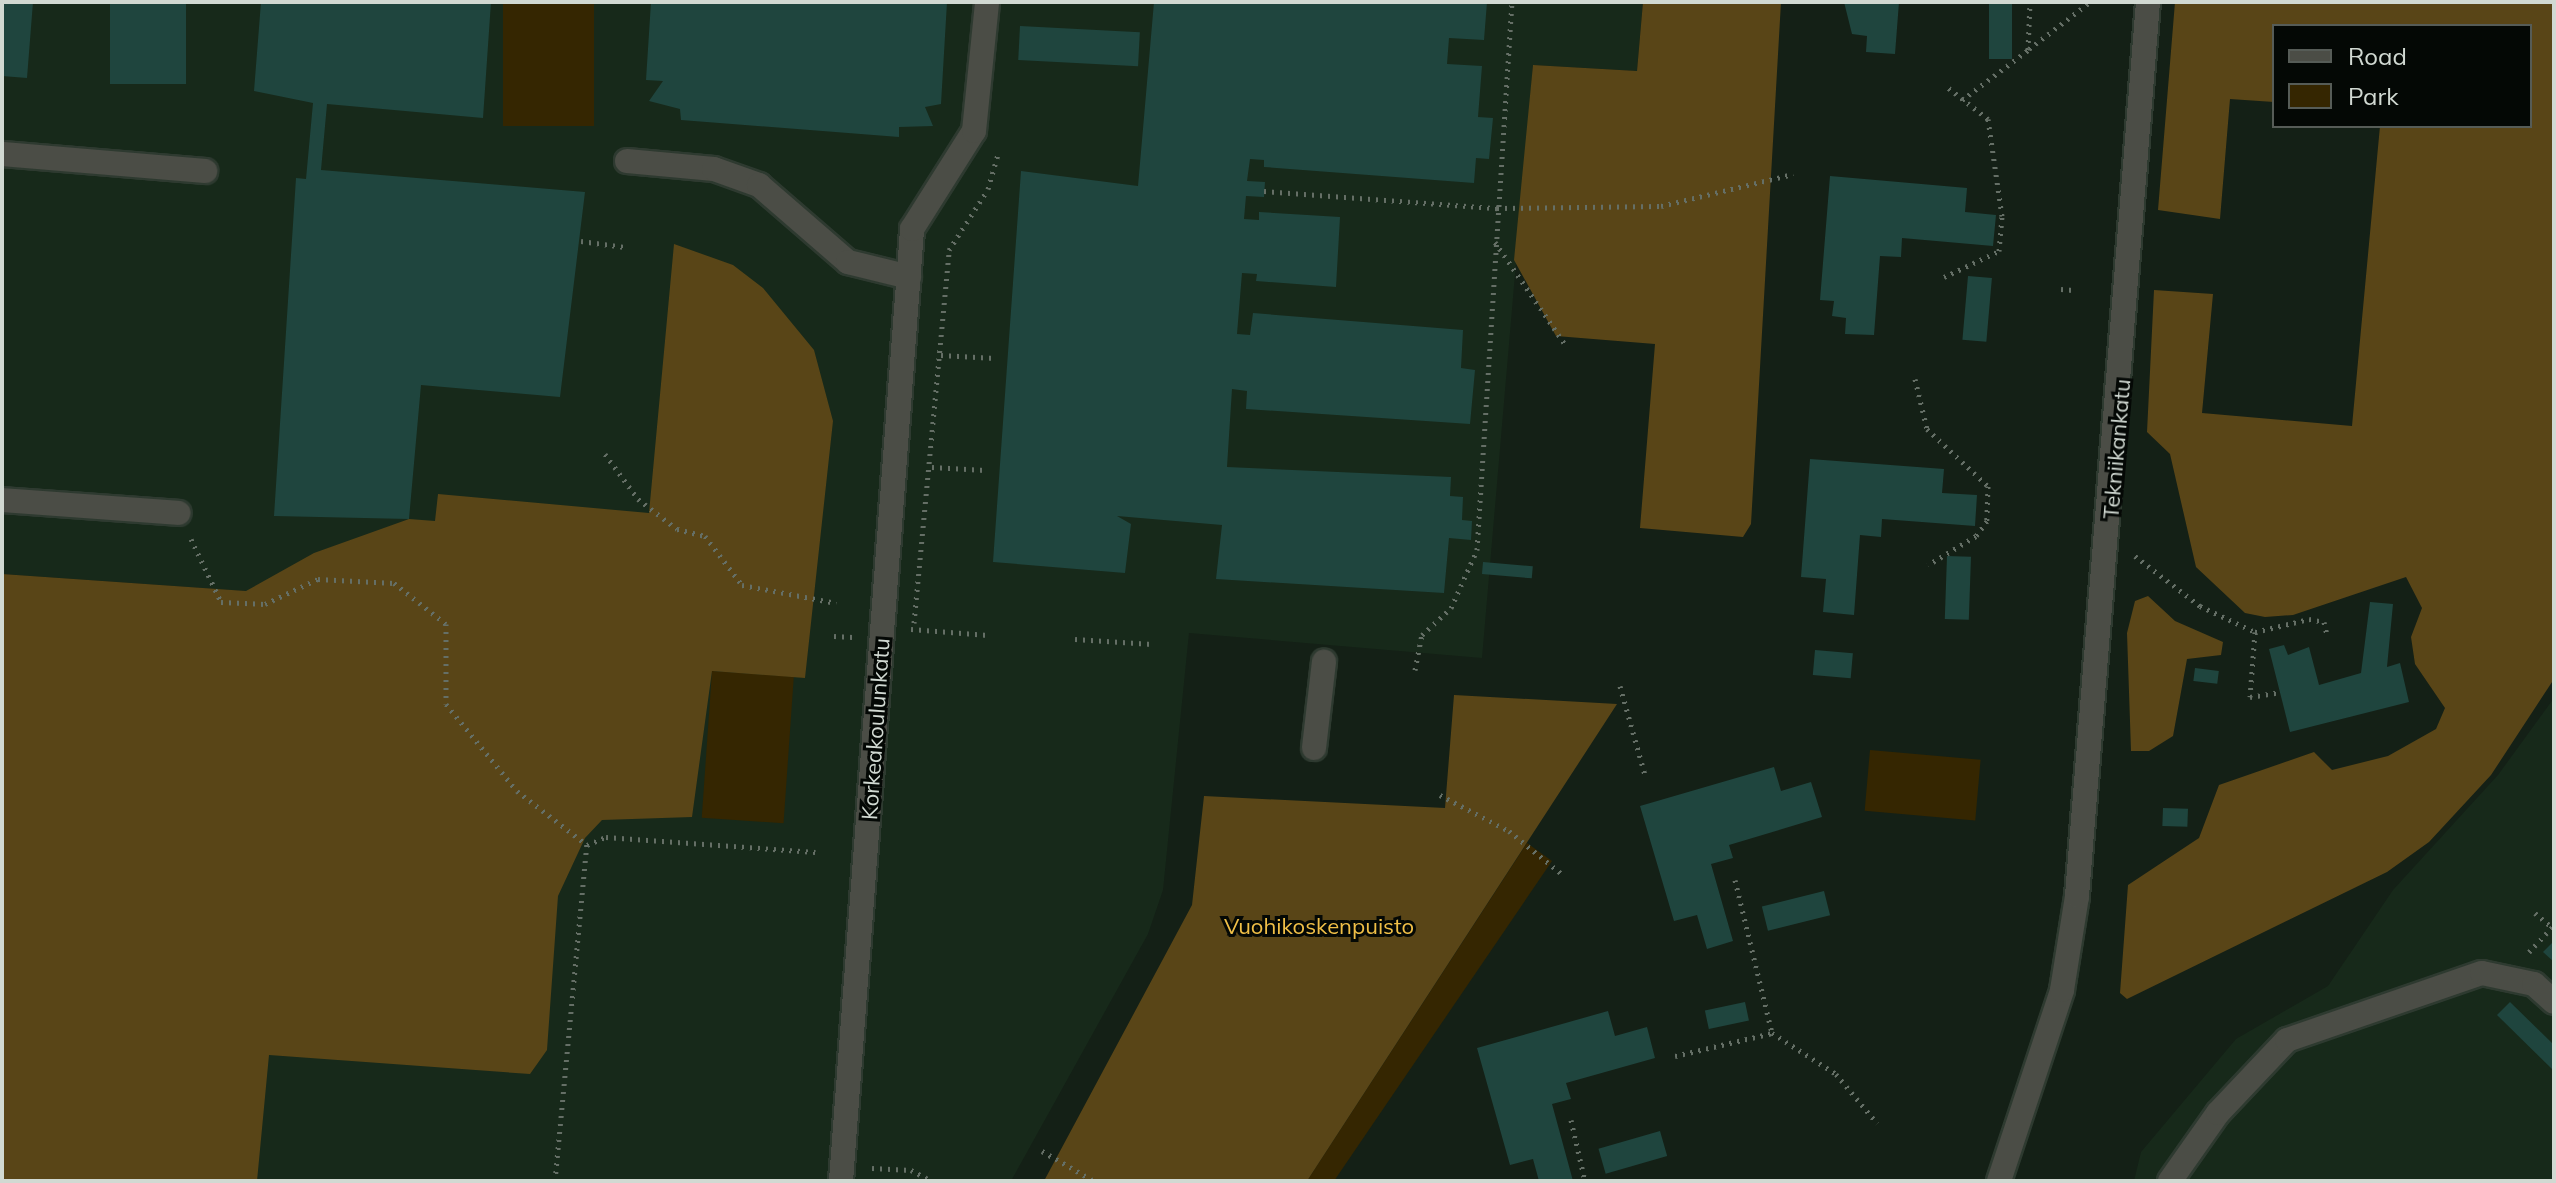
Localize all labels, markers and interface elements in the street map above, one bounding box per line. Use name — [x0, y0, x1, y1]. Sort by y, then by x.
legend — [2272, 24, 2532, 128]
text: Road — [2348, 41, 2407, 71]
text: Park — [2348, 81, 2399, 111]
street label: Tekniikankatu — [2098, 378, 2136, 520]
street label: Korkeakoulunkatu — [856, 637, 896, 821]
park label: Vuohikoskenpuisto — [1224, 914, 1414, 940]

